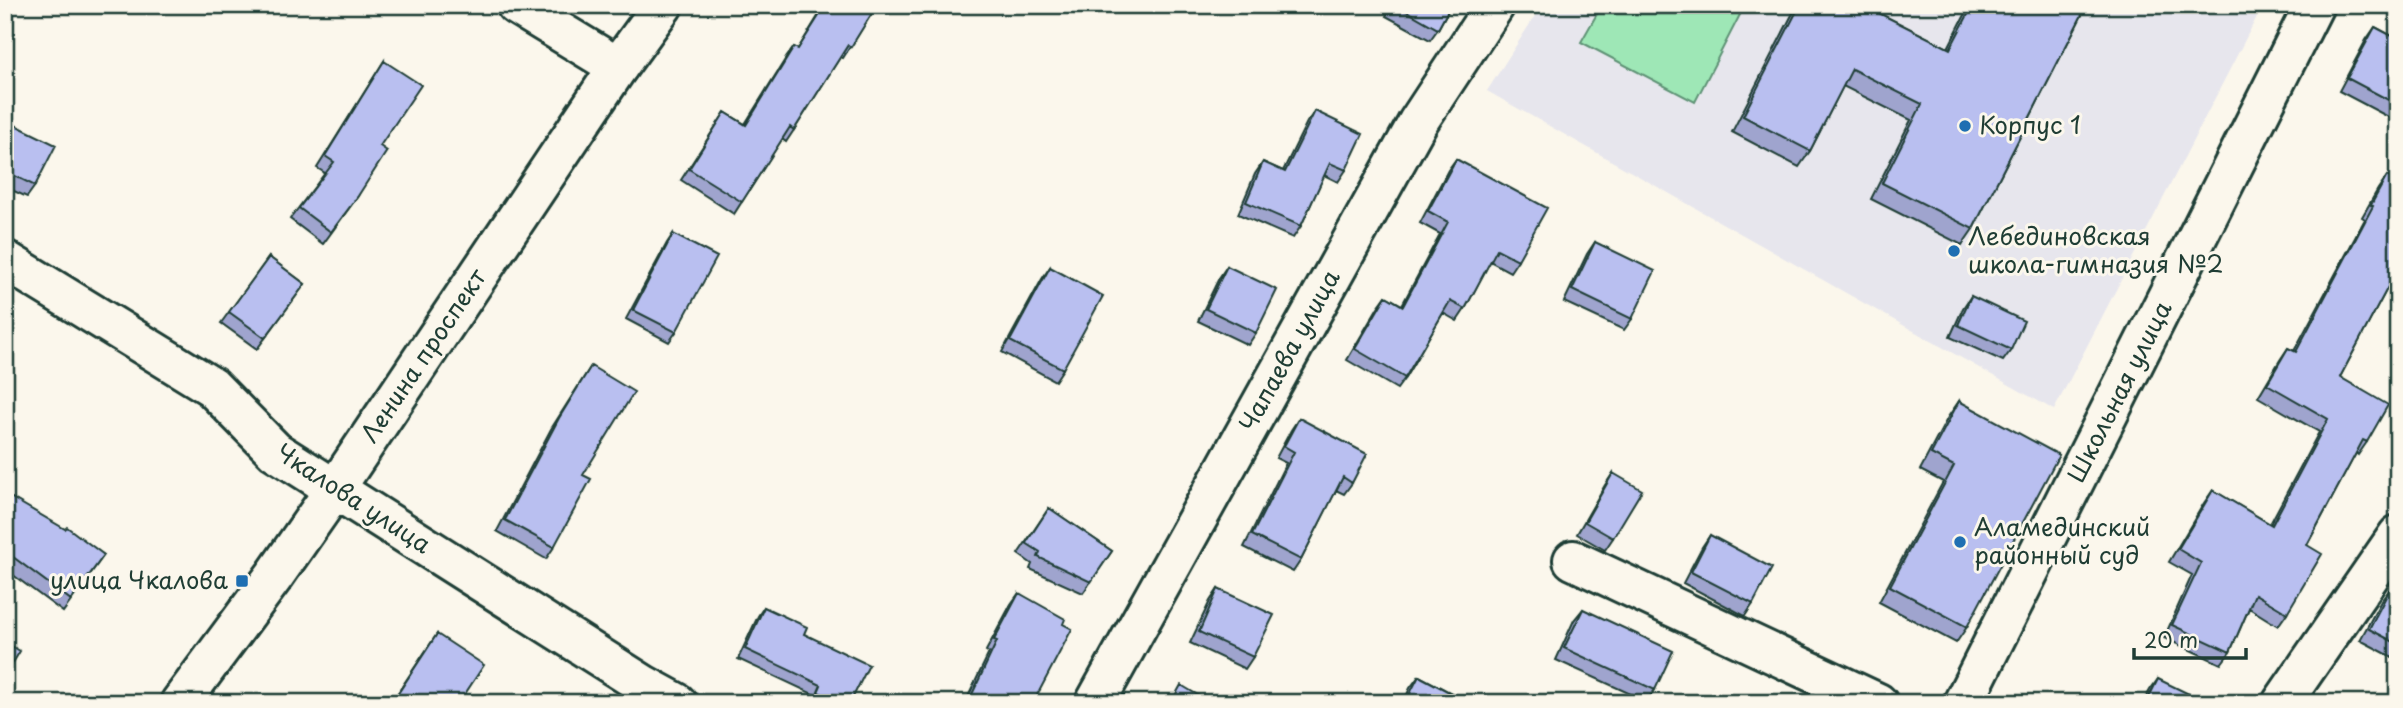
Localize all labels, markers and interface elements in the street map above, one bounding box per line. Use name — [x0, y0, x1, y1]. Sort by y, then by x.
place label: Корпус 1 — [1979, 106, 2081, 142]
marker: Корпус 1 — [1957, 118, 1973, 134]
place label: Лебединовская школа-гимназия №2 — [1968, 217, 2224, 281]
marker: Лебединовская школа-гимназия №2 — [1946, 243, 1962, 259]
street label: Ленина проспект — [351, 260, 494, 449]
street label: Чапаева улица — [1229, 263, 1348, 437]
street label: Школьная улица — [2057, 294, 2179, 488]
street label: Чкалова улица — [269, 434, 439, 561]
place label: Аламединский районный суд — [1974, 508, 2150, 572]
marker: Аламединский районный суд — [1952, 534, 1968, 550]
place label: улица Чкалова — [50, 561, 228, 597]
marker: улица Чкалова — [234, 573, 250, 589]
scale bar — [2134, 617, 2246, 661]
text: 20 m — [2144, 623, 2198, 655]

